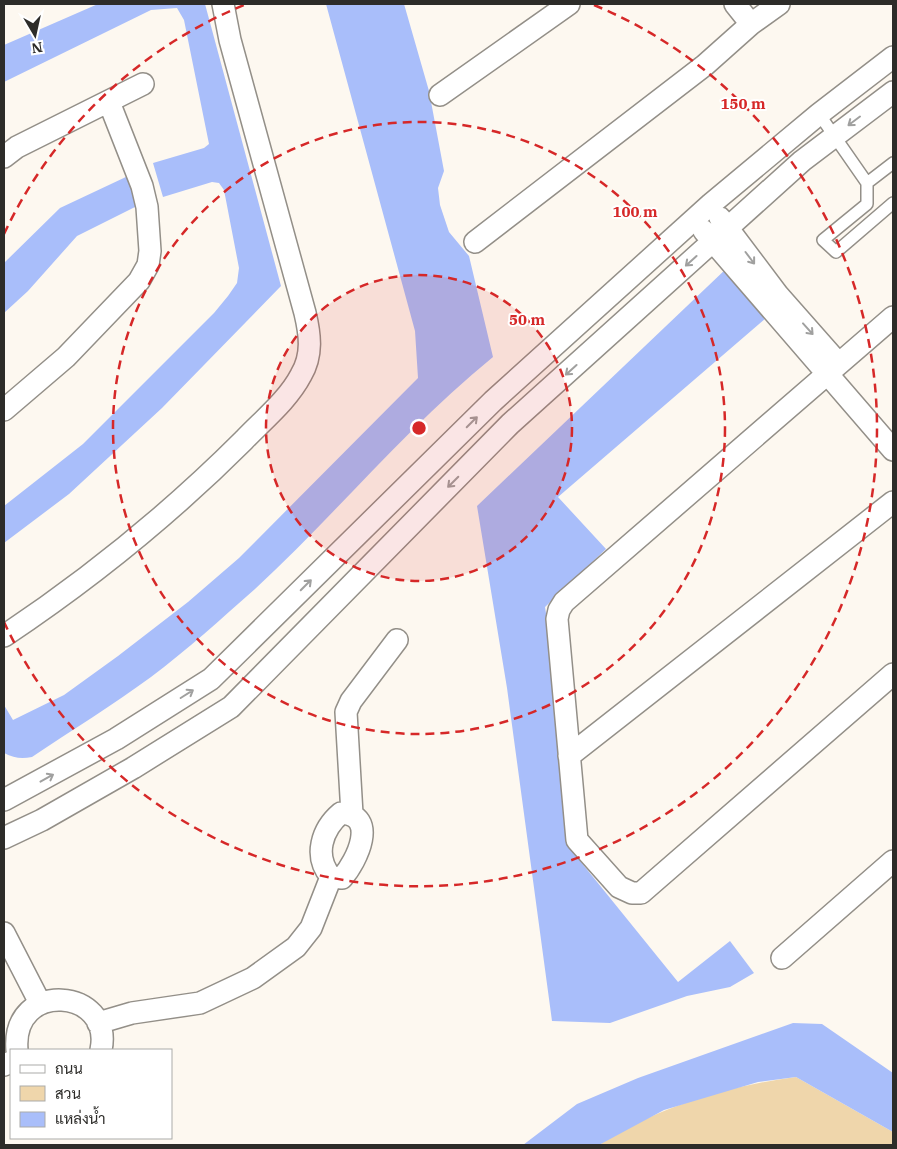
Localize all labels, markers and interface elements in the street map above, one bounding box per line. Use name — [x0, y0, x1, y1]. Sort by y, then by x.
north arrow — [10, 10, 60, 60]
text: N — [30, 38, 44, 58]
text: 150 m — [720, 94, 766, 113]
one-way arrow — [847, 116, 861, 126]
text: 100 m — [612, 202, 658, 221]
one-way arrow — [745, 251, 755, 265]
one-way arrow — [685, 255, 698, 267]
text: 50 m — [509, 310, 545, 329]
one-way arrow — [802, 323, 814, 336]
one-way arrow — [564, 364, 577, 376]
one-way arrow — [466, 416, 478, 428]
centre of rings — [410, 419, 428, 437]
one-way arrow — [447, 476, 459, 488]
one-way arrow — [300, 579, 313, 591]
one-way arrow — [179, 689, 193, 699]
one-way arrow — [39, 772, 54, 782]
legend — [10, 1049, 172, 1139]
text: ถนน — [55, 1059, 83, 1078]
text: สวน — [55, 1084, 81, 1103]
text: แหล่งน้ำ — [55, 1106, 106, 1128]

